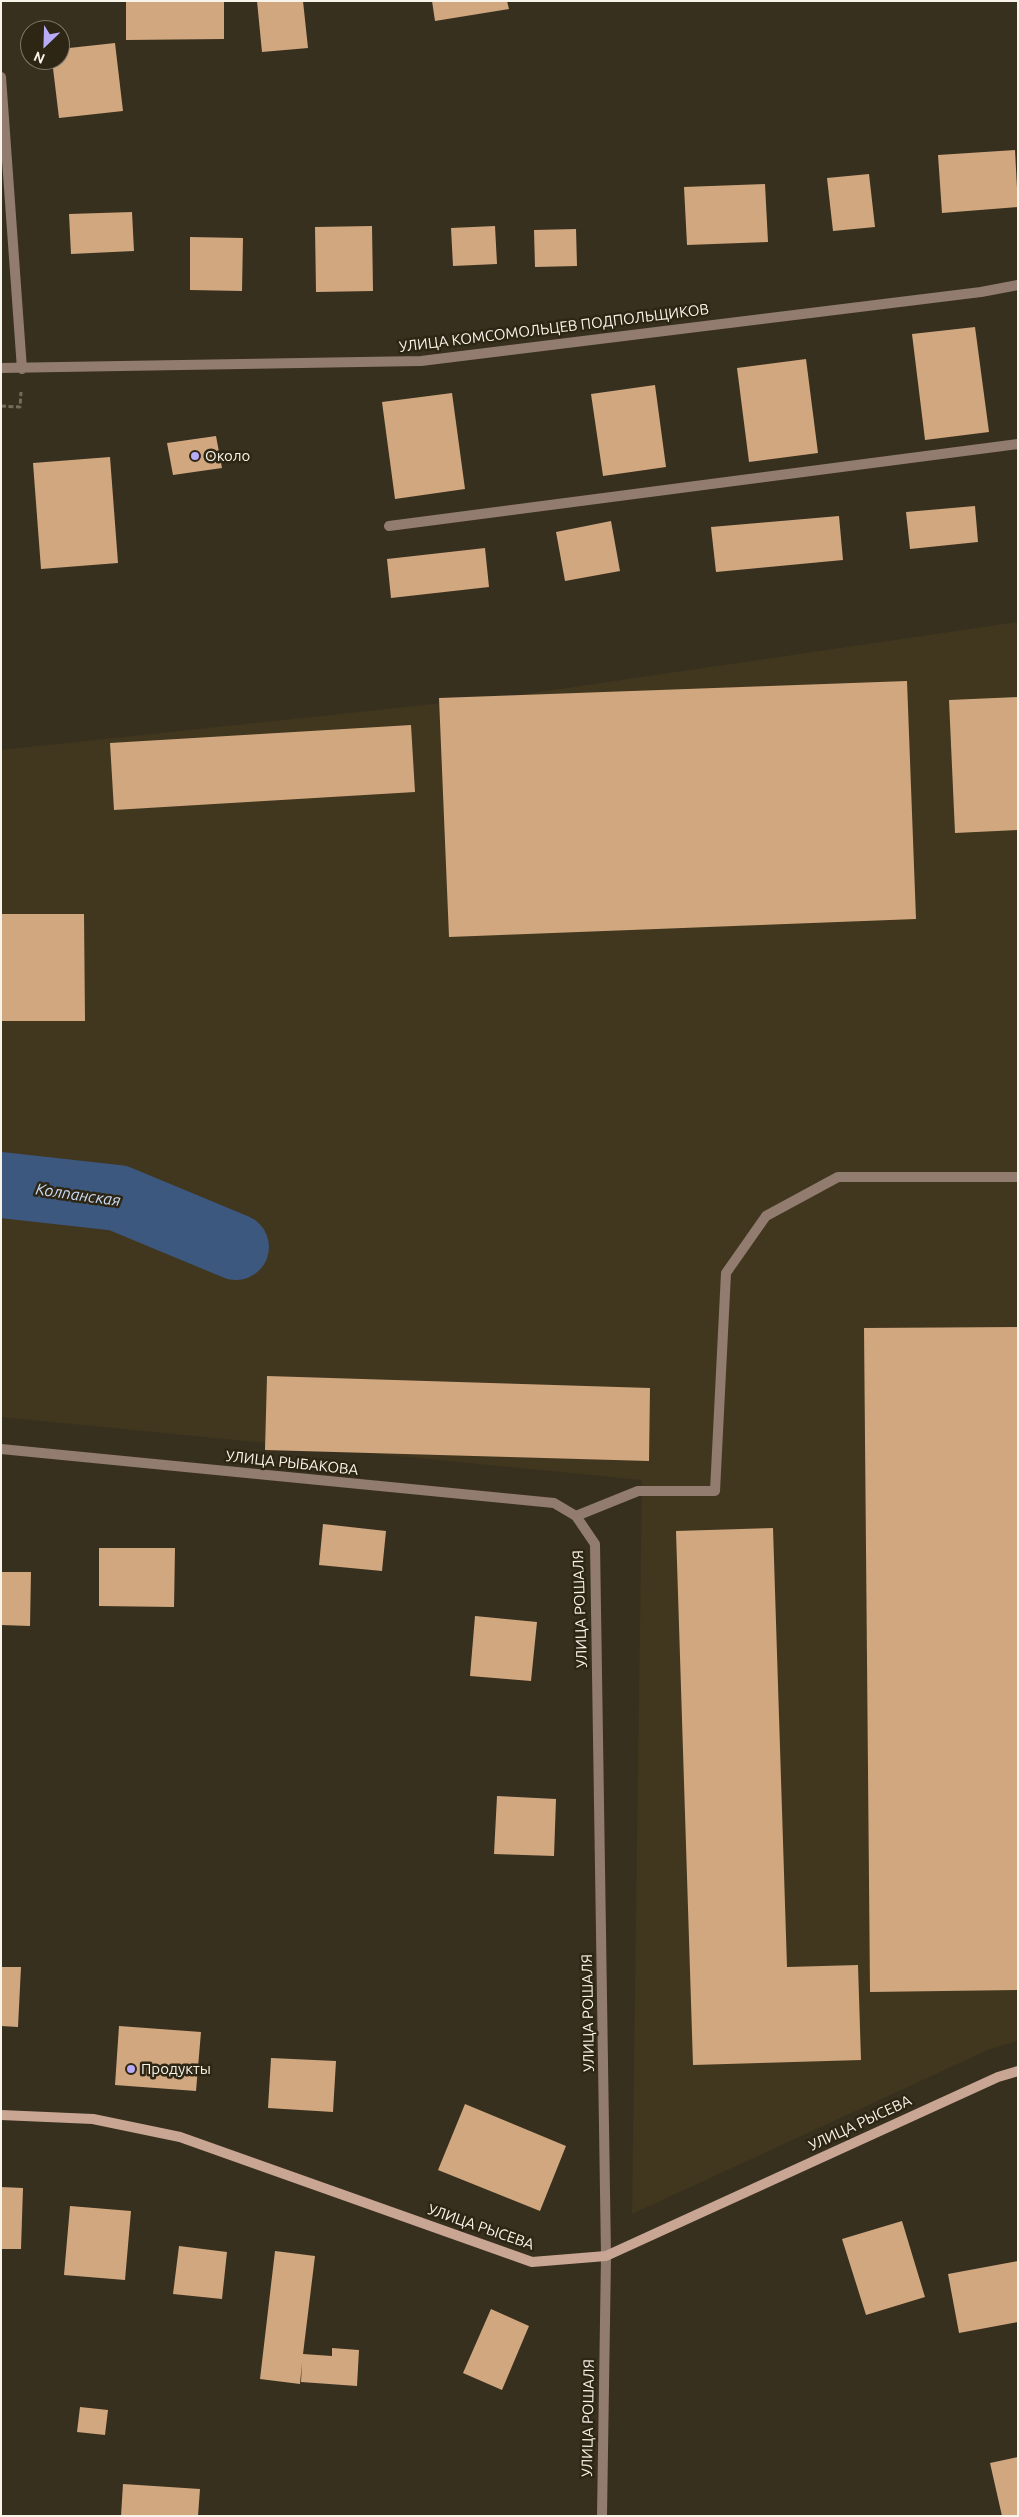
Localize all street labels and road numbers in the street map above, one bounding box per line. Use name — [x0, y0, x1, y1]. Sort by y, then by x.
street label: УЛИЦА КОМСОМОЛЬЦЕВ ПОДПОЛЬЩИКОВ — [398, 300, 710, 356]
street label: УЛИЦА РЫБАКОВА — [225, 1447, 359, 1479]
street label: УЛИЦА РОШАЛЯ — [569, 1550, 591, 1668]
street label: УЛИЦА РОШАЛЯ — [578, 1954, 598, 2072]
street label: УЛИЦА РЫСЕВА — [806, 2091, 914, 2155]
street label: УЛИЦА РЫСЕВА — [425, 2200, 537, 2254]
street label: УЛИЦА РОШАЛЯ — [578, 2359, 598, 2477]

